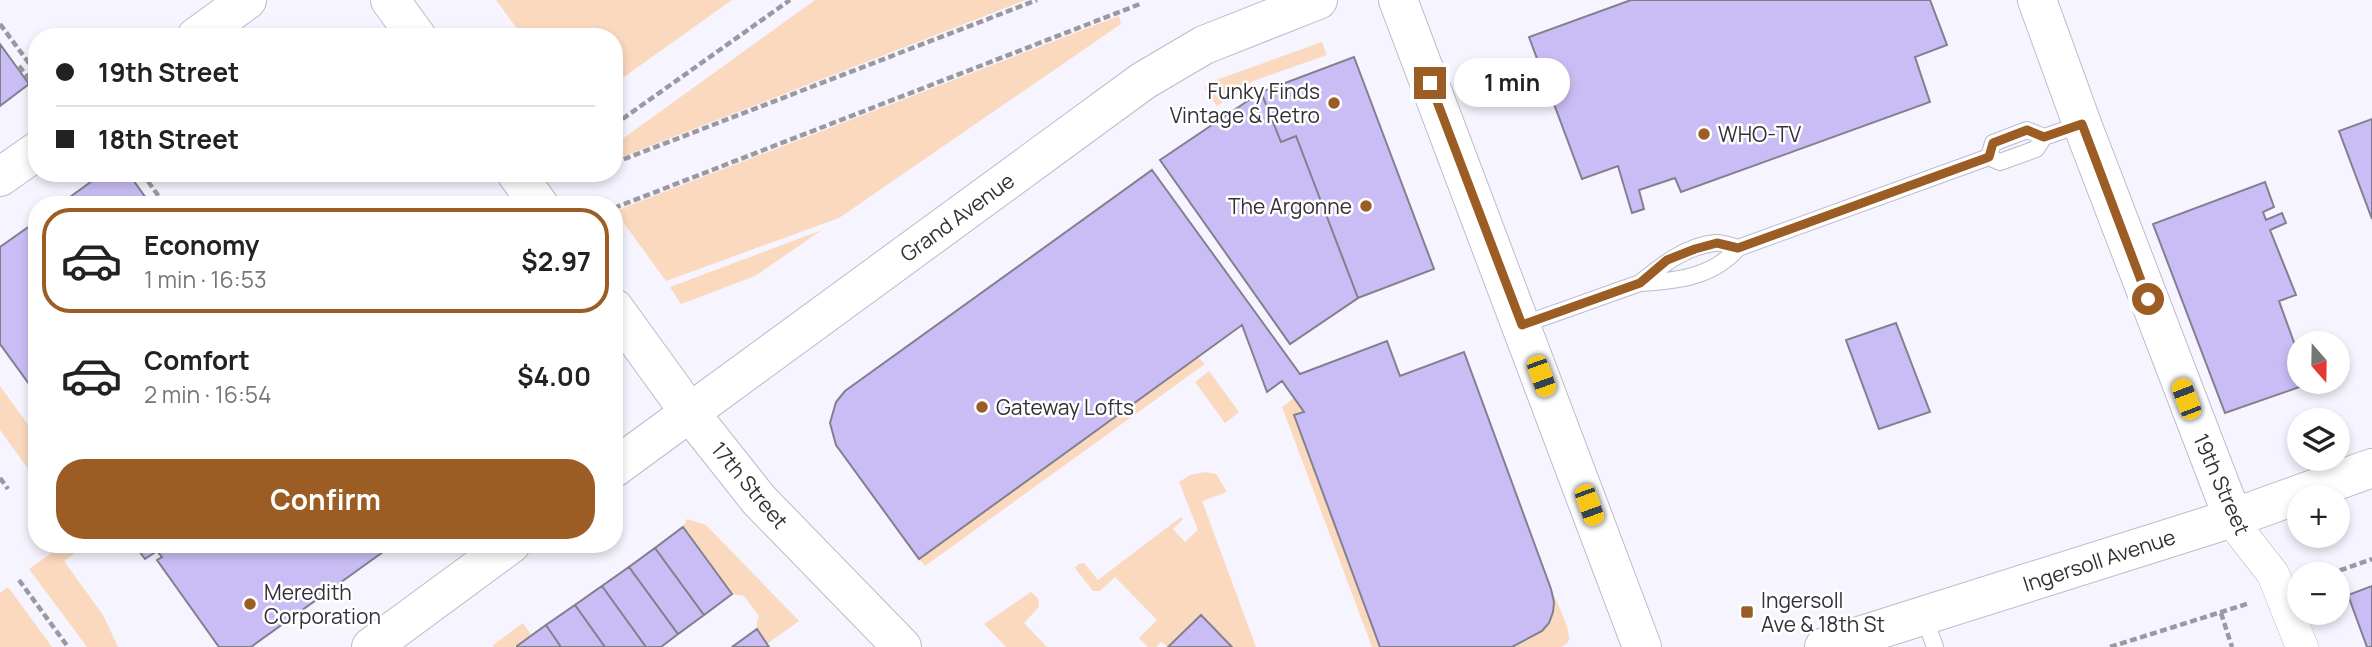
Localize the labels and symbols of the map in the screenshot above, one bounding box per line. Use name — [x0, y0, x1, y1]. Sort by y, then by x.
callout: 1 min — [1454, 58, 1570, 108]
route end — [1414, 67, 1446, 99]
place label: Funky Finds Vintage & Retro — [1170, 77, 1320, 129]
marker: Funky Finds Vintage & Retro — [1326, 95, 1342, 111]
place label: WHO-TV — [1718, 120, 1802, 148]
marker: WHO-TV — [1696, 126, 1712, 142]
street label: Grand Avenue — [894, 166, 1020, 268]
place label: The Argonne — [1228, 192, 1352, 220]
marker: The Argonne — [1358, 198, 1374, 214]
route start — [2132, 283, 2164, 315]
north arrow — [2287, 331, 2350, 394]
car — [1524, 353, 1559, 399]
car — [2169, 376, 2204, 422]
place label: Gateway Lofts — [996, 393, 1134, 421]
marker: Gateway Lofts — [974, 399, 990, 415]
street label: 19th Street — [2187, 429, 2257, 539]
street label: 17th Street — [705, 436, 795, 534]
car — [1572, 482, 1607, 528]
street label: Ingersoll Avenue — [2019, 522, 2179, 598]
place label: Meredith Corporation — [264, 578, 381, 630]
place label: Ingersoll Ave & 18th St — [1761, 586, 1885, 638]
marker: Meredith Corporation — [242, 596, 258, 612]
marker: Ingersoll Ave & 18th St — [1739, 604, 1755, 620]

